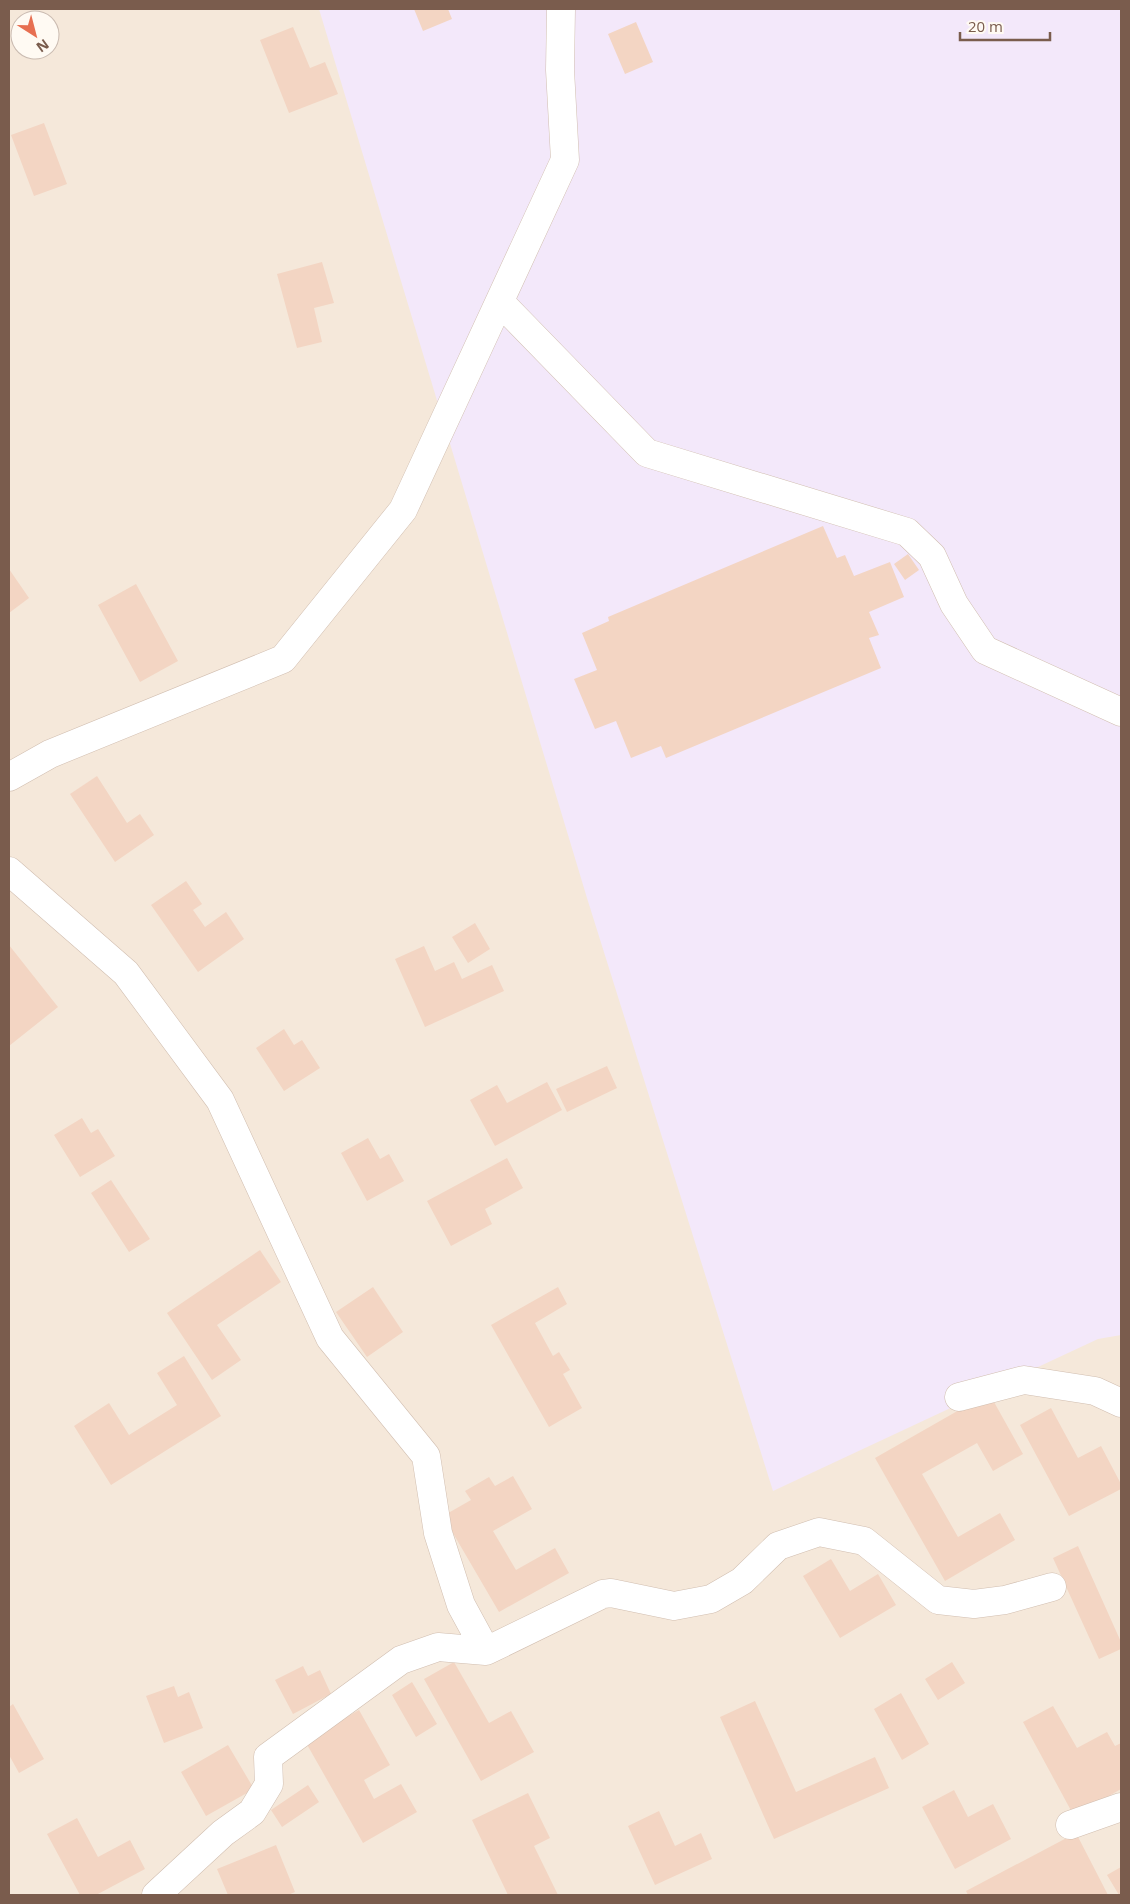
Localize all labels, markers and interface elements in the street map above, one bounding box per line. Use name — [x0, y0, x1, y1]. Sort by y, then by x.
north arrow — [10, 10, 60, 60]
scale bar — [960, 10, 1050, 42]
text: 20 m — [968, 16, 1003, 36]
text: N — [33, 35, 53, 57]

